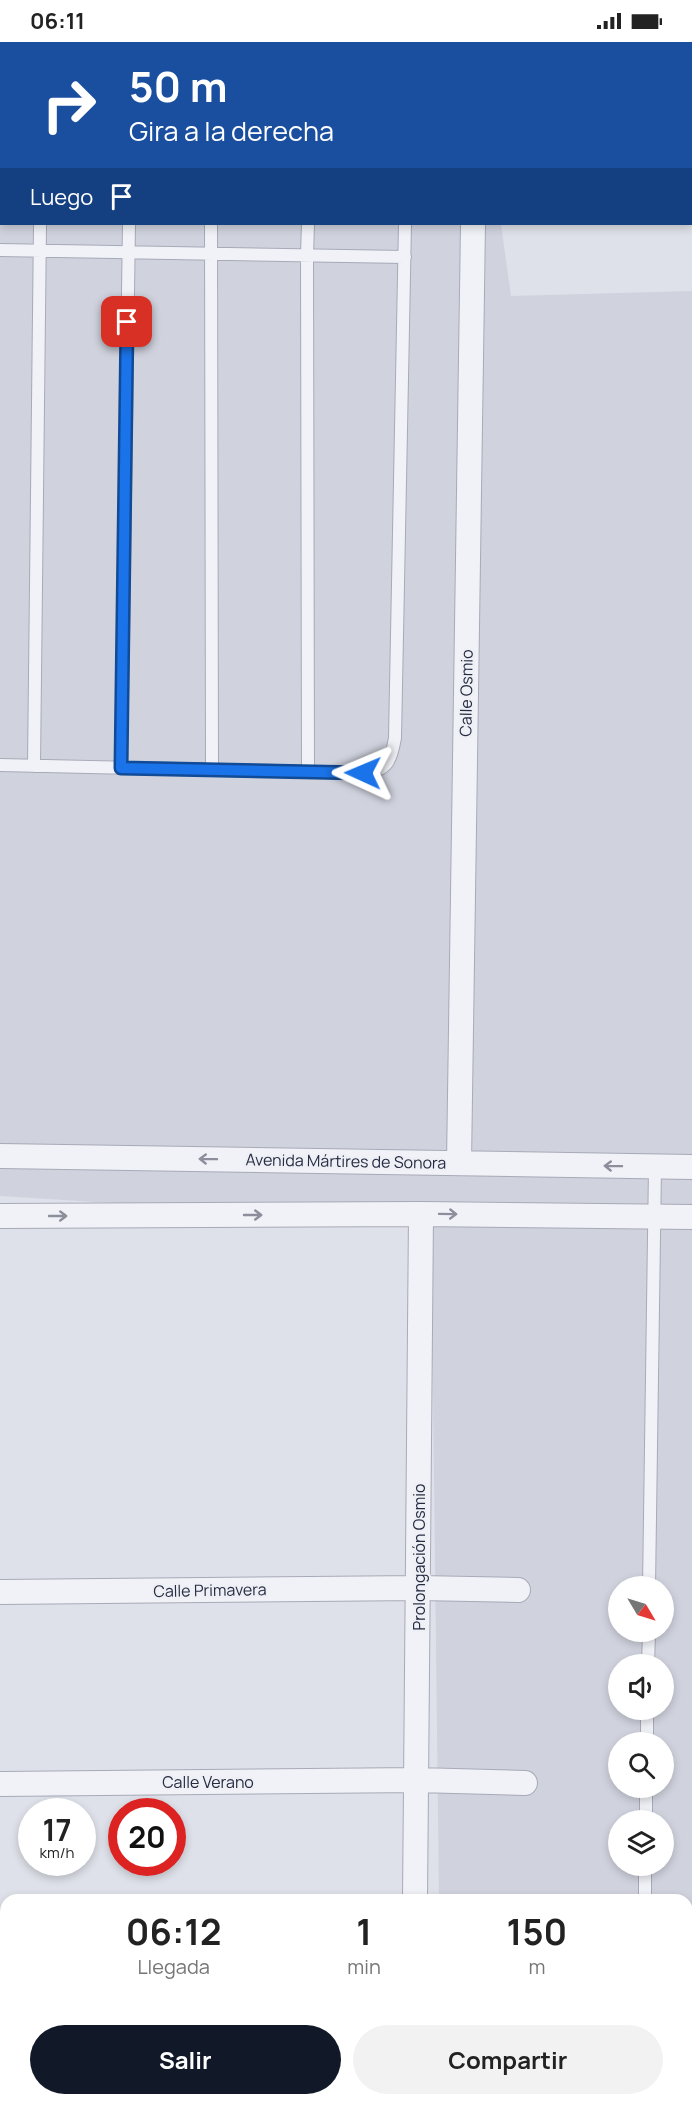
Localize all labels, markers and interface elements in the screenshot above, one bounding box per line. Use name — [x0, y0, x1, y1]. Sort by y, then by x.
text: 06:11 — [30, 6, 85, 36]
text: 50 m — [129, 57, 227, 115]
icon: right — [30, 66, 108, 144]
text: Gira a la derecha — [129, 112, 334, 149]
icon: arrive — [105, 180, 138, 213]
text: Luego — [30, 182, 93, 212]
pin — [101, 296, 152, 347]
icon: arrive — [110, 305, 143, 338]
street label: Calle Osmio — [454, 649, 478, 737]
position arrow — [331, 741, 395, 805]
street label: Avenida Mártires de Sonora — [246, 1148, 446, 1174]
one-way arrow — [198, 1154, 218, 1165]
one-way arrow — [603, 1161, 623, 1172]
one-way arrow — [438, 1208, 458, 1220]
one-way arrow — [243, 1209, 263, 1221]
one-way arrow — [48, 1210, 68, 1222]
street label: Prolongación Osmio — [408, 1483, 430, 1631]
north arrow — [608, 1576, 674, 1642]
map controls — [608, 1576, 674, 1876]
street label: Calle Primavera — [153, 1578, 267, 1602]
button: sound — [608, 1654, 674, 1720]
button: search — [608, 1732, 674, 1798]
street label: Calle Verano — [162, 1771, 254, 1793]
speed limit sign: 20 — [108, 1798, 186, 1876]
text: 17 — [42, 1809, 72, 1850]
button: layers — [608, 1810, 674, 1876]
text: km/h — [40, 1842, 74, 1863]
text: 06:12 — [126, 1907, 221, 1956]
text: 1 — [356, 1907, 372, 1956]
text: 150 — [507, 1907, 567, 1956]
text: Llegada — [137, 1953, 210, 1980]
text: min — [347, 1953, 381, 1980]
text: m — [528, 1953, 545, 1980]
button: Salir — [30, 2025, 341, 2094]
button: Compartir — [353, 2025, 663, 2094]

